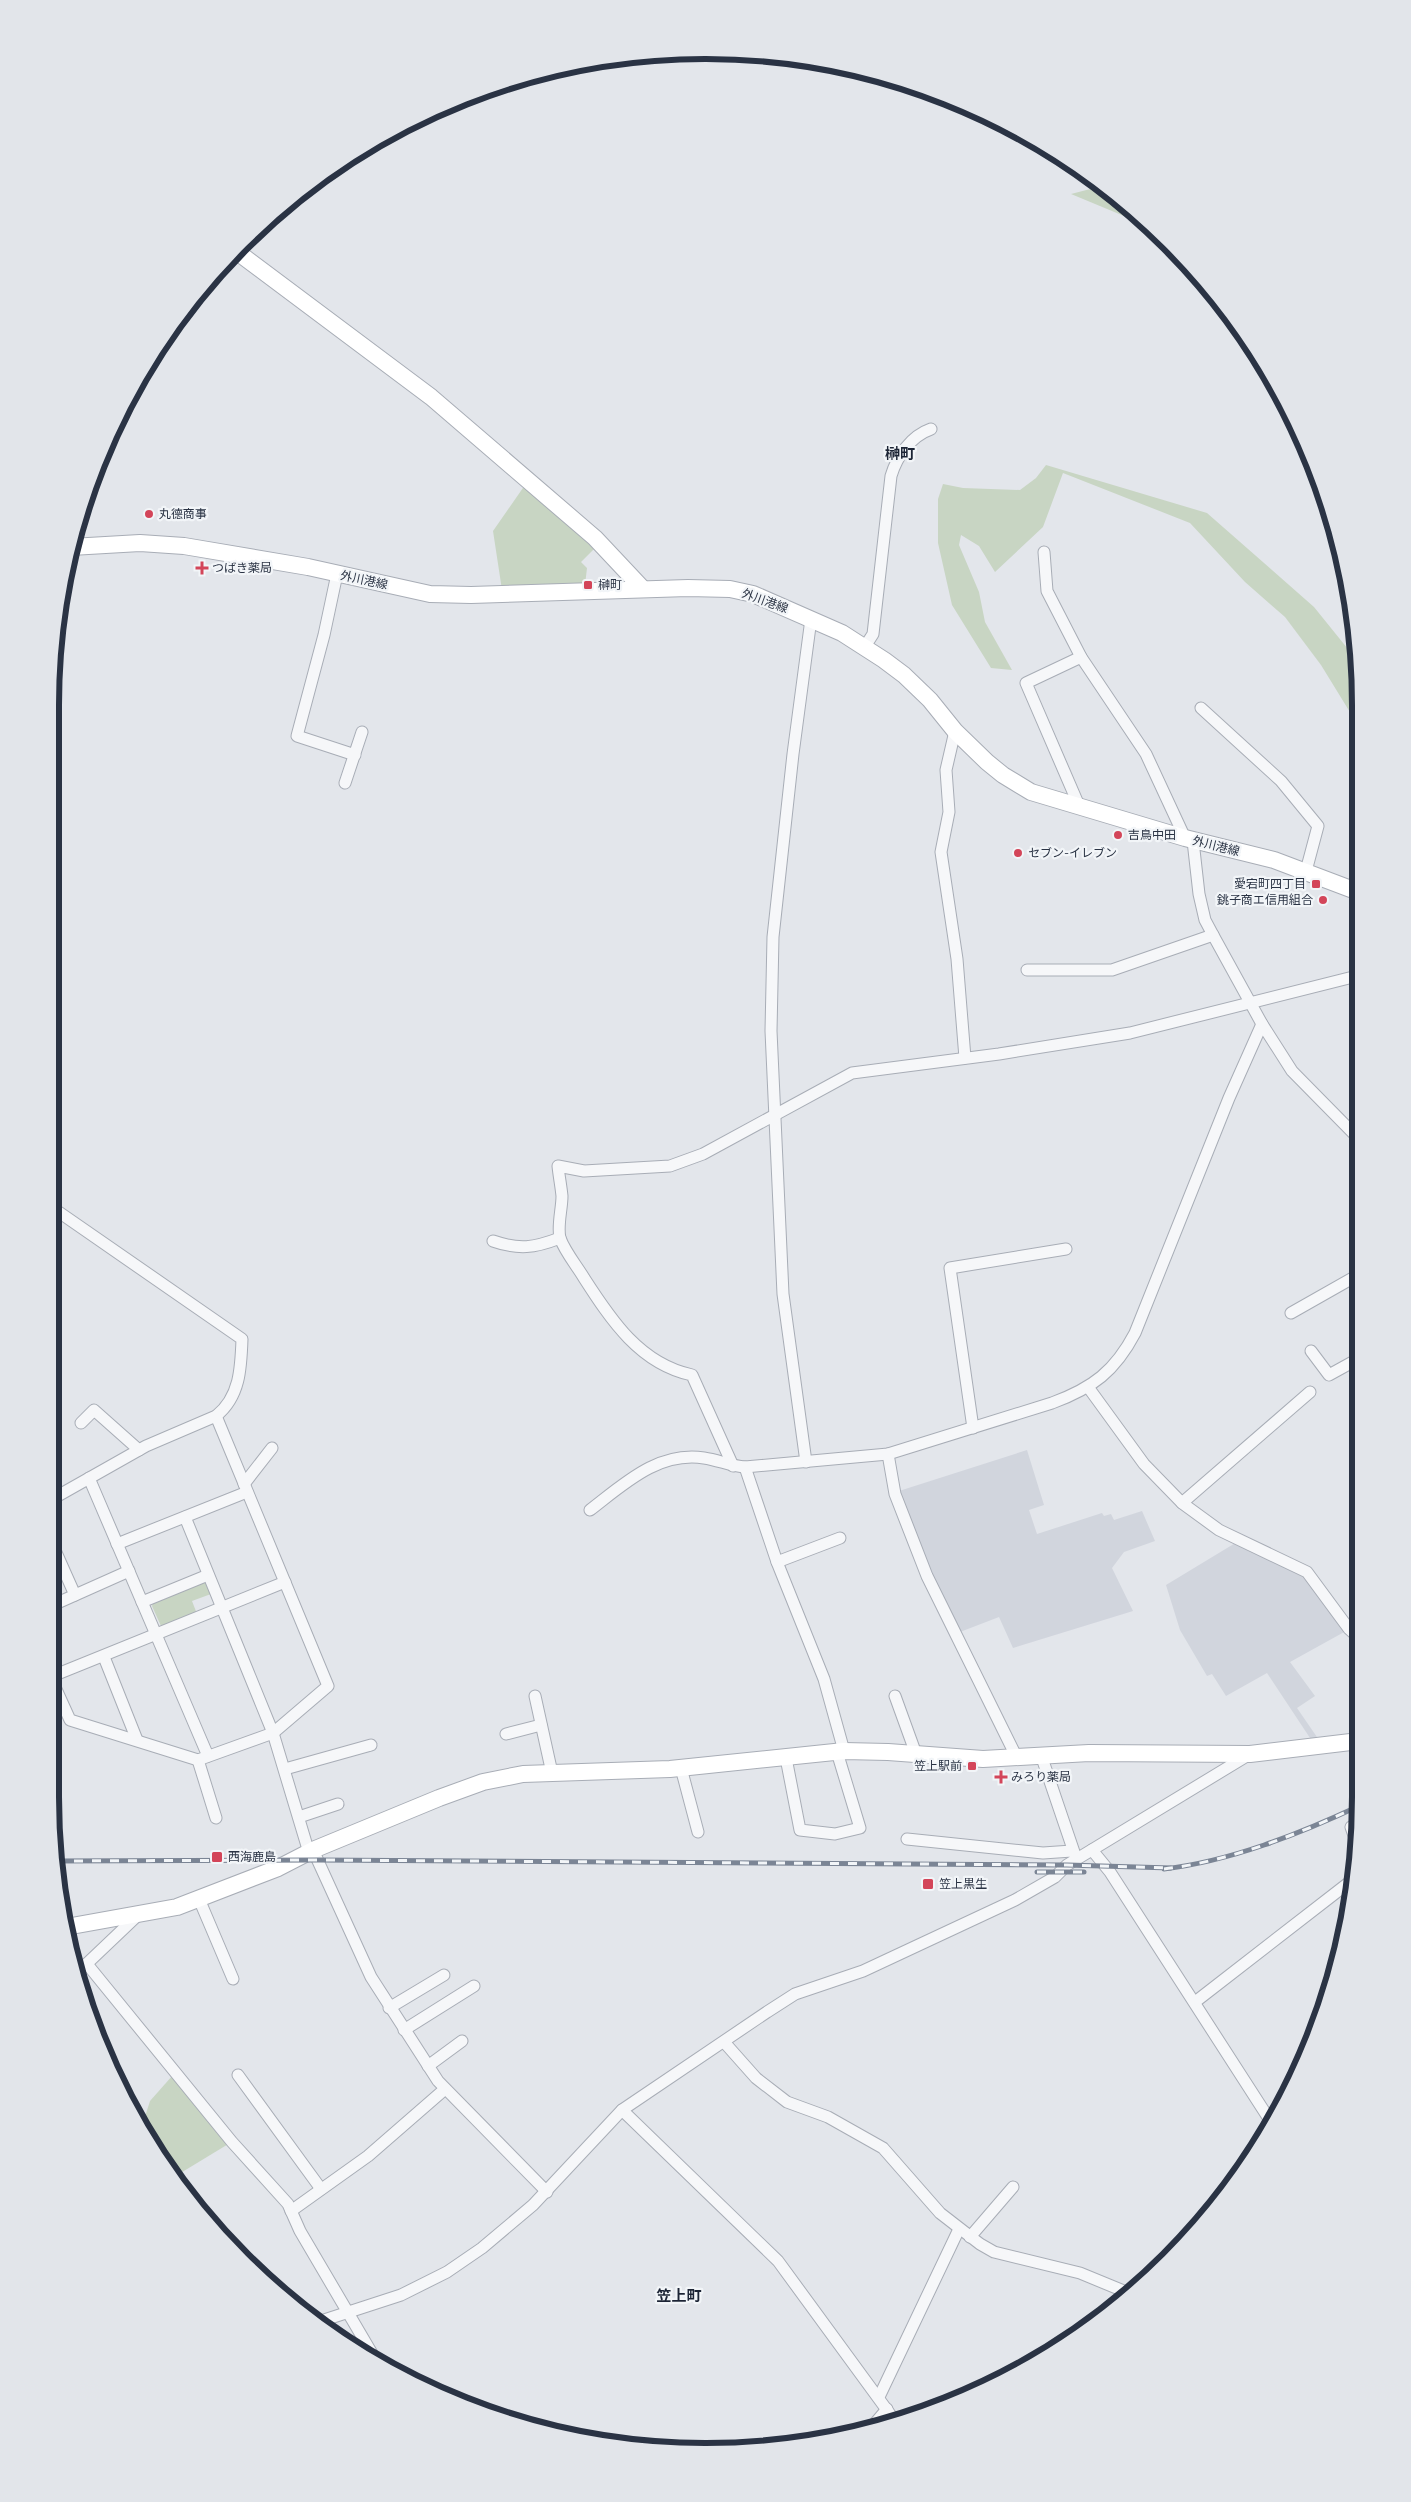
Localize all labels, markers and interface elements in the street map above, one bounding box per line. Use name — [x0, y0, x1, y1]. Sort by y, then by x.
district label: 榊町 — [885, 444, 915, 464]
place label: 丸德商事 — [159, 506, 207, 522]
marker: 丸德商事 — [143, 508, 155, 520]
place label: つばき薬局 — [212, 560, 272, 576]
marker: つばき薬局 — [196, 562, 208, 574]
street label: 外川港線 — [339, 567, 389, 593]
place label: 榊町 — [598, 577, 622, 593]
marker: 榊町 — [582, 579, 594, 591]
street label: 外川港線 — [740, 585, 790, 617]
place label: 吉鳥中田 — [1128, 827, 1176, 843]
marker: 吉鳥中田 — [1112, 829, 1124, 841]
street label: 外川港線 — [1191, 832, 1241, 860]
place label: セブン-イレブン — [1028, 845, 1117, 861]
marker: セブン-イレブン — [1012, 847, 1024, 859]
place label: 愛宕町四丁目 — [1234, 876, 1306, 892]
marker: 愛宕町四丁目 — [1310, 878, 1322, 890]
place label: 銚子商エ信用組合 — [1217, 892, 1313, 908]
marker: 銚子商エ信用組合 — [1317, 894, 1329, 906]
place label: 笠上駅前 — [914, 1758, 962, 1774]
marker: 笠上駅前 — [966, 1760, 978, 1772]
place label: みろり薬局 — [1011, 1769, 1071, 1785]
marker: みろり薬局 — [995, 1771, 1007, 1783]
place label: 西海鹿島 — [228, 1849, 276, 1865]
marker: 西海鹿島 — [210, 1850, 224, 1864]
place label: 笠上黒生 — [939, 1876, 987, 1892]
marker: 笠上黒生 — [921, 1877, 935, 1891]
district label: 笠上町 — [656, 2286, 702, 2306]

